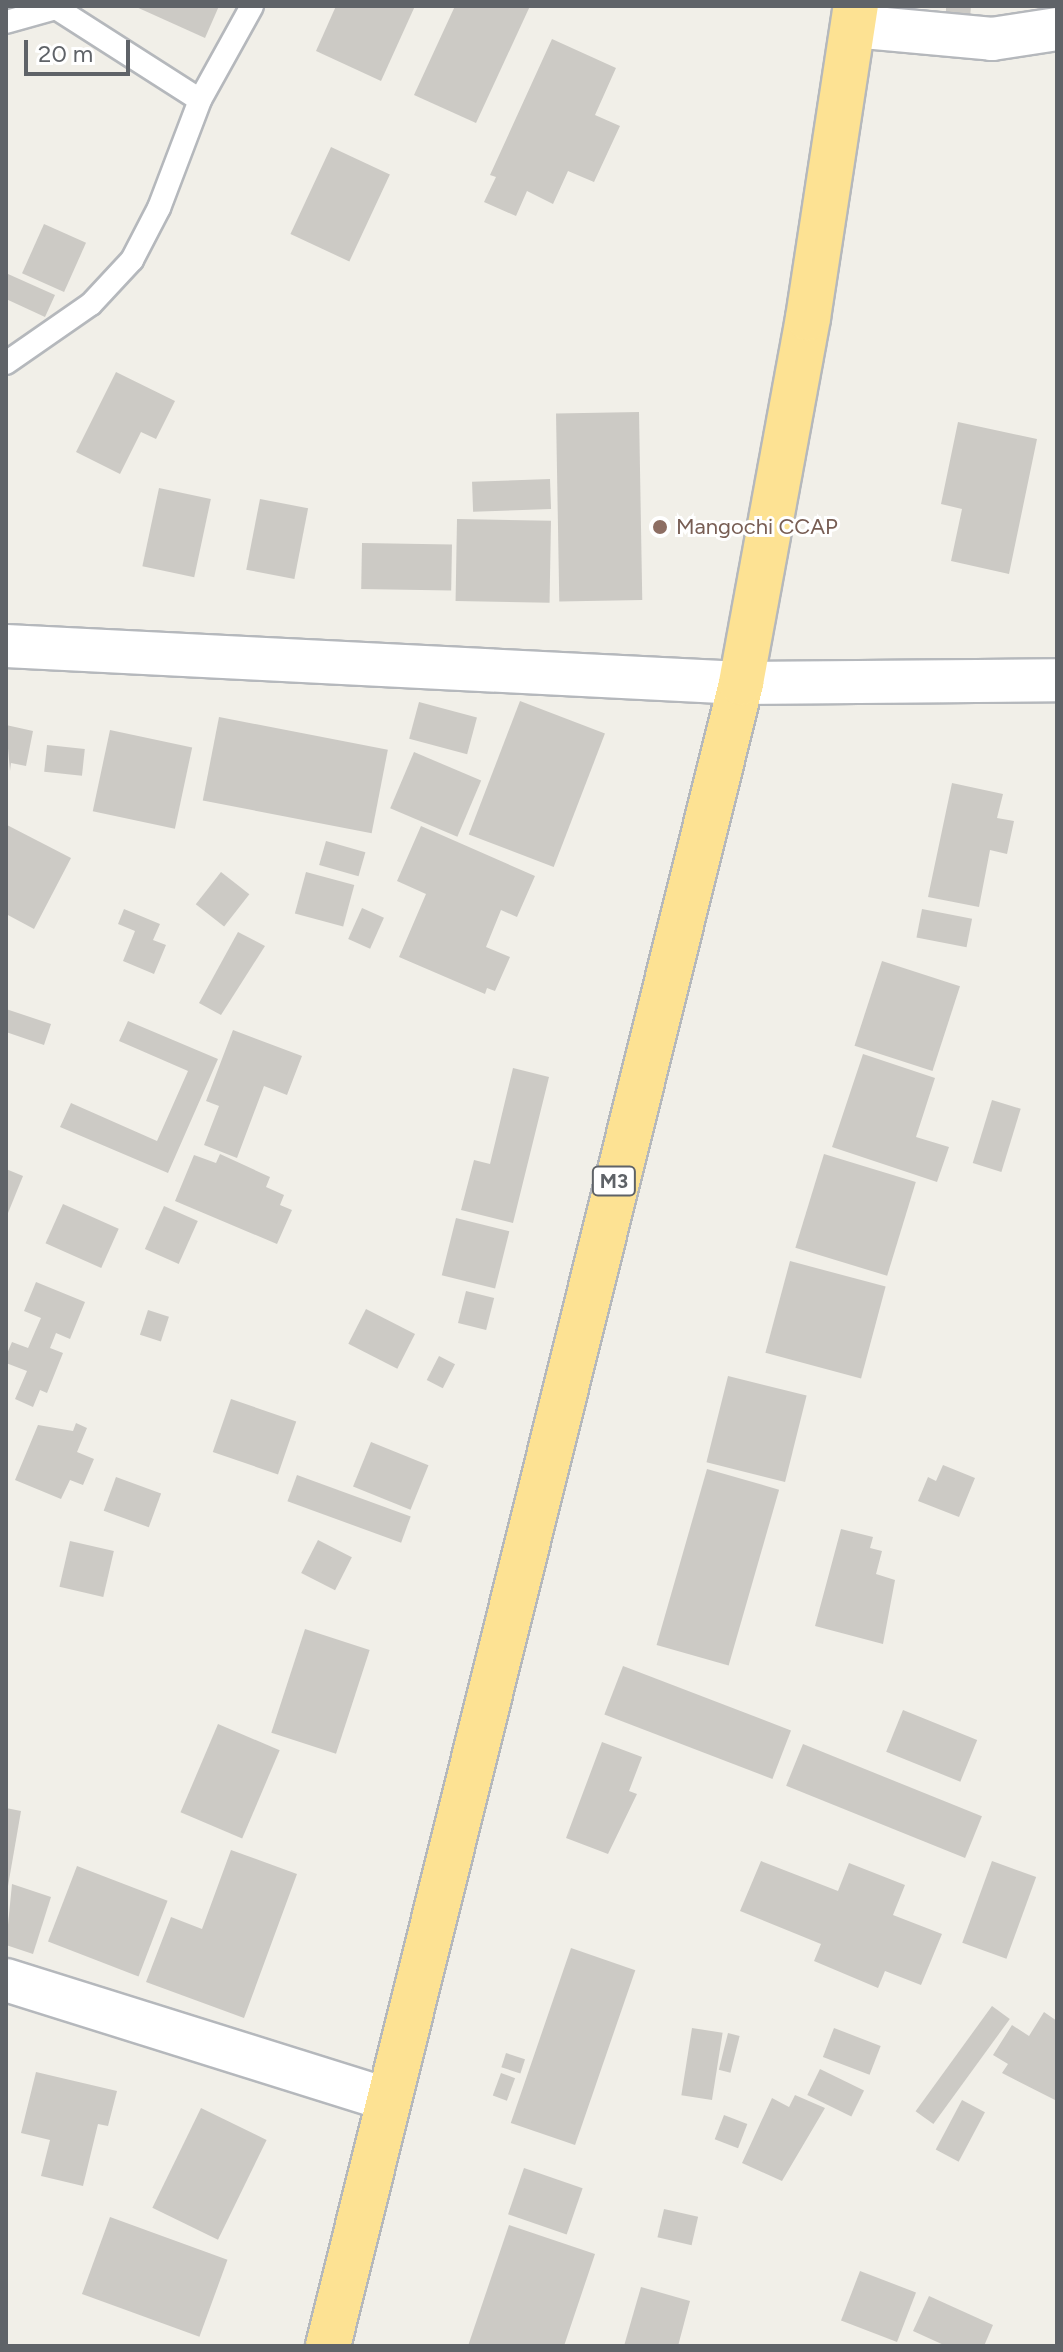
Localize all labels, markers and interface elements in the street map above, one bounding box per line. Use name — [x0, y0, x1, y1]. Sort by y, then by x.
scale bar — [28, 24, 134, 74]
text: 20 m — [38, 39, 93, 68]
place label: Mangochi CCAP — [676, 514, 838, 540]
marker: Mangochi CCAP — [651, 518, 669, 536]
road number: M3 — [590, 1165, 638, 1197]

